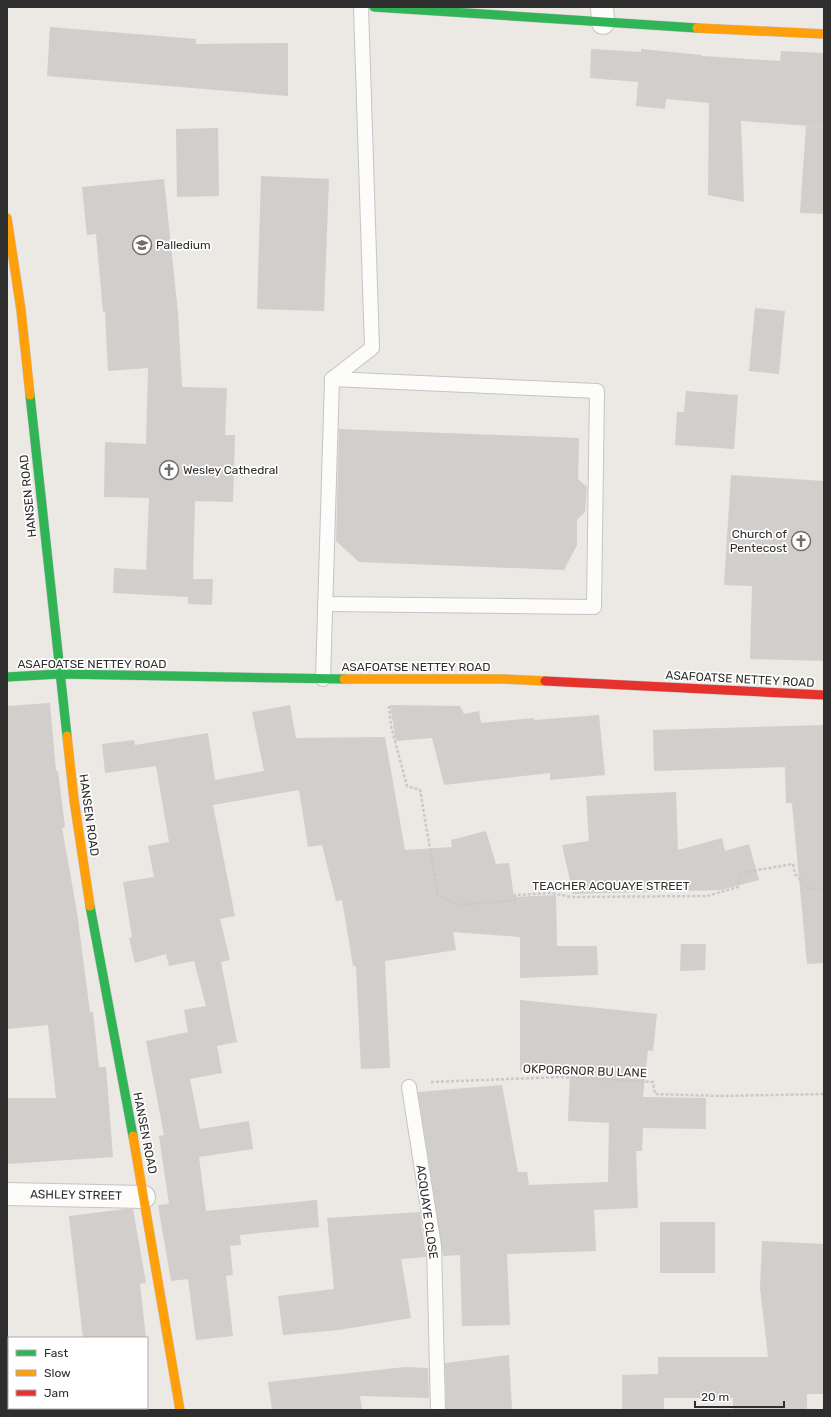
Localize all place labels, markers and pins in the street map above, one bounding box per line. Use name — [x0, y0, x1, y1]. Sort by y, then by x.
school or university icon: Palledium — [131, 234, 153, 256]
place label: Palledium — [156, 238, 211, 252]
church icon: Wesley Cathedral — [158, 459, 180, 481]
place label: Wesley Cathedral — [183, 463, 278, 477]
place label: Church of Pentecost — [730, 527, 787, 555]
church icon: Church of Pentecost — [790, 530, 812, 552]

